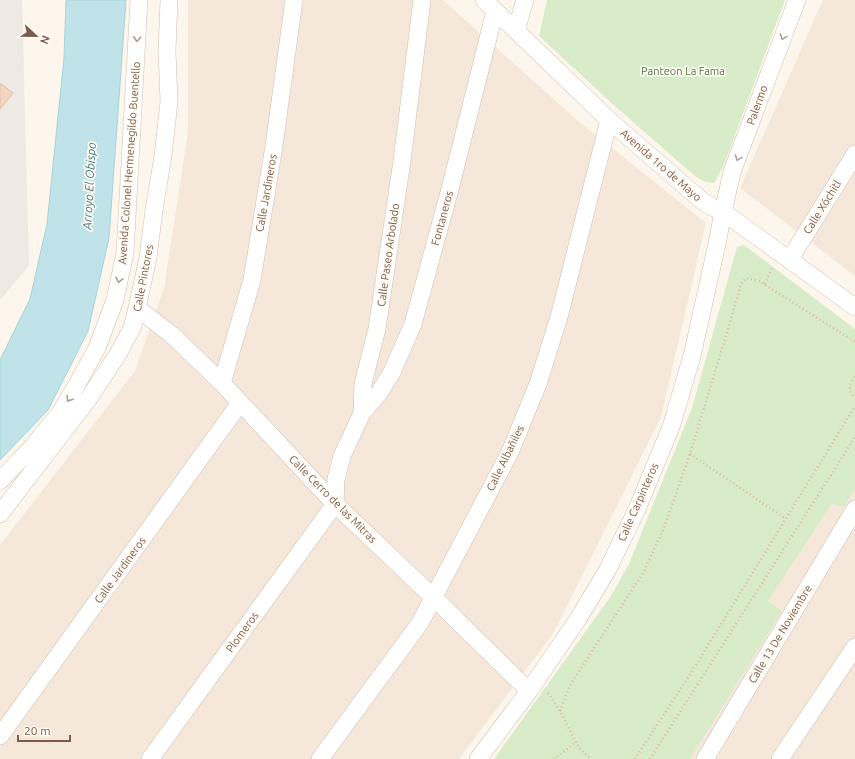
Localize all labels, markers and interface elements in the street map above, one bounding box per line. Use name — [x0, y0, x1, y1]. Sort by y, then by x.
north arrow — [16, 16, 56, 56]
one-way arrow — [780, 33, 788, 40]
text: N — [38, 34, 52, 46]
one-way arrow — [133, 36, 141, 42]
street label: Avenida Colonel Hermenegildo Buentello — [116, 61, 142, 265]
park label: Panteon La Fama — [641, 65, 725, 77]
street label: Palermo — [744, 84, 770, 126]
street label: Avenida 1ro de Mayo — [618, 127, 704, 203]
water label: Arroyo El Obispo — [80, 141, 98, 231]
street label: Calle Jardineros — [253, 153, 279, 233]
one-way arrow — [734, 155, 742, 162]
street label: Calle Xóchitl — [801, 178, 843, 236]
street label: Fontaneros — [429, 189, 455, 247]
street label: Calle Paseo Arbolado — [375, 203, 401, 307]
street label: Calle Pintores — [131, 243, 155, 313]
one-way arrow — [115, 277, 124, 283]
one-way arrow — [66, 395, 73, 402]
street label: Calle Albañiles — [484, 423, 526, 493]
street label: Calle Cerro de las Mitras — [287, 453, 379, 545]
street label: Calle Carpinteros — [615, 461, 661, 543]
street label: Calle Jardineros — [92, 534, 148, 605]
street label: Calle 13 De Noviembre — [746, 583, 814, 685]
street label: Plomeros — [223, 609, 261, 654]
scale bar — [18, 717, 70, 743]
text: 20 m — [24, 724, 51, 737]

